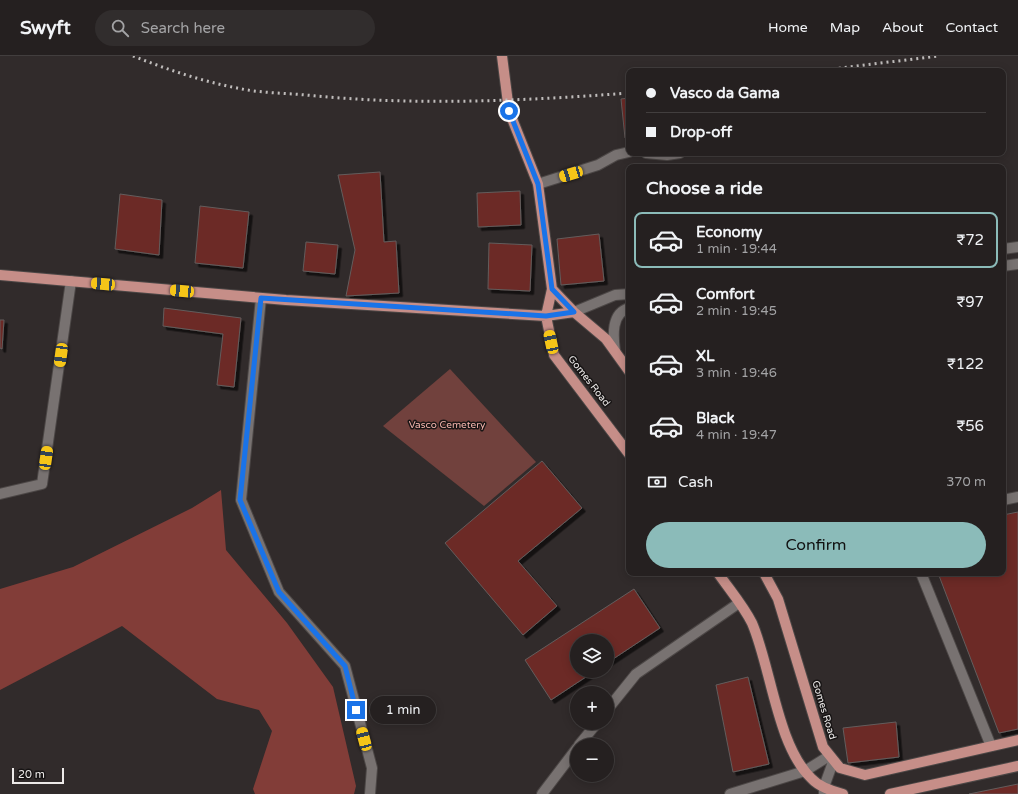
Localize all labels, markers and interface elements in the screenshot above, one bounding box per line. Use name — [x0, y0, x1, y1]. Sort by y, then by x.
search box — [95, 10, 375, 46]
text: Swyft — [20, 17, 71, 39]
icon: search — [109, 17, 131, 39]
text: Search here — [141, 19, 225, 37]
text: Home — [768, 19, 808, 36]
text: Map — [830, 19, 860, 36]
text: About — [882, 19, 924, 36]
text: Contact — [946, 19, 998, 36]
text: Vasco da Gama — [670, 84, 780, 102]
route start — [500, 102, 518, 120]
text: Drop-off — [670, 123, 732, 141]
car — [558, 165, 584, 183]
text: Choose a ride — [646, 177, 763, 199]
icon: car — [648, 222, 684, 258]
text: Economy — [696, 223, 762, 241]
text: ₹72 — [956, 231, 984, 249]
text: 1 min · 19:44 — [696, 241, 777, 257]
car — [91, 277, 115, 291]
car — [170, 284, 194, 298]
icon: car — [648, 284, 684, 320]
text: Comfort — [696, 285, 755, 303]
text: ₹97 — [956, 293, 984, 311]
text: 2 min · 19:45 — [696, 303, 777, 319]
car — [543, 329, 559, 355]
car — [53, 342, 69, 368]
icon: car — [648, 346, 684, 382]
text: XL — [696, 347, 715, 365]
street label: Gomes Road — [565, 353, 613, 409]
text: ₹122 — [947, 355, 984, 373]
text: 3 min · 19:46 — [696, 365, 777, 381]
icon: car — [648, 408, 684, 444]
text: Black — [696, 409, 735, 427]
text: ₹56 — [956, 417, 984, 435]
park label: Vasco Cemetery — [409, 419, 486, 431]
text: 4 min · 19:47 — [696, 427, 777, 443]
car — [38, 445, 54, 471]
icon: cash — [646, 471, 668, 493]
text: Cash — [678, 473, 713, 491]
text: 370 m — [946, 474, 986, 490]
button: Confirm — [646, 522, 986, 568]
map controls — [570, 634, 614, 782]
button: layers — [570, 634, 614, 678]
street label: Gomes Road — [809, 679, 839, 741]
button: + — [570, 686, 614, 730]
callout: 1 min — [370, 696, 436, 724]
route end — [347, 701, 365, 719]
text: 1 min — [386, 702, 420, 718]
car — [355, 726, 373, 752]
button: − — [570, 738, 614, 782]
scale bar — [12, 766, 64, 785]
text: 20 m — [18, 768, 45, 781]

